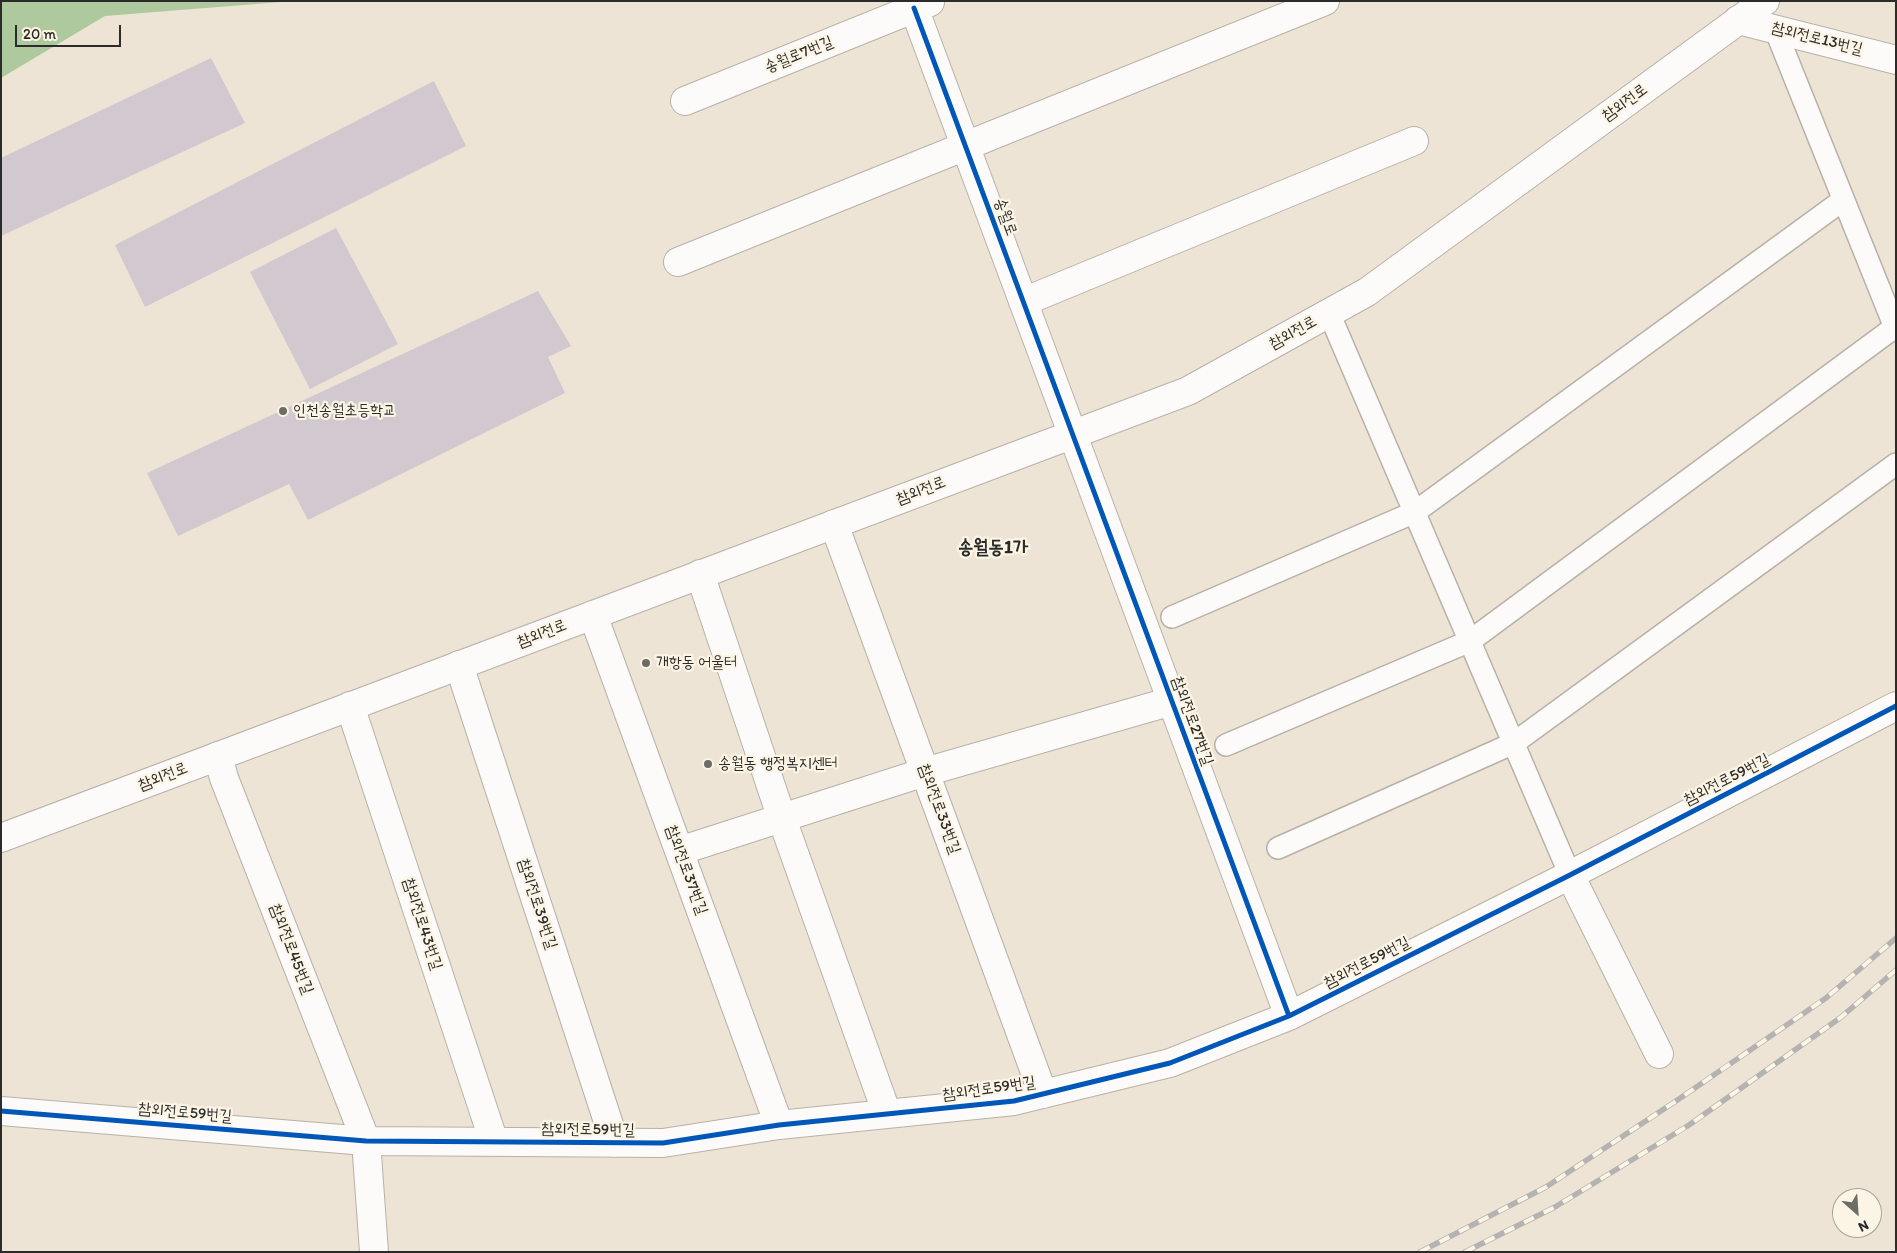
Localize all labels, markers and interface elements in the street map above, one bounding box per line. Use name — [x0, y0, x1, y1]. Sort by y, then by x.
scale bar — [18, 15, 124, 47]
street label: 참외전로13번길 — [1769, 18, 1865, 60]
text: 20 m — [23, 25, 56, 43]
street label: 송월로7번길 — [762, 33, 836, 77]
street label: 참외전로 — [1599, 80, 1651, 126]
street label: 송월로 — [989, 196, 1021, 238]
street label: 참외전로 — [1266, 312, 1320, 354]
place label: 인천송월초등학교 — [293, 401, 396, 421]
marker: 인천송월초등학교 — [277, 405, 289, 417]
street label: 참외전로 — [894, 473, 948, 509]
district label: 송월동1가 — [958, 537, 1028, 559]
street label: 참외전로 — [515, 616, 569, 652]
place label: 개항동 어울터 — [656, 653, 737, 673]
marker: 개항동 어울터 — [640, 657, 652, 669]
street label: 참외전로27번길 — [1167, 674, 1217, 768]
street label: 참외전로59번길 — [1681, 750, 1773, 810]
place label: 송월동 행정복지센터 — [718, 754, 837, 774]
marker: 송월동 행정복지센터 — [702, 758, 714, 770]
street label: 참외전로 — [136, 759, 190, 795]
street label: 참외전로33번길 — [914, 761, 964, 857]
street label: 참외전로37번길 — [661, 823, 711, 917]
street label: 참외전로39번길 — [513, 856, 561, 952]
street label: 참외전로43번길 — [398, 876, 446, 972]
street label: 참외전로45번길 — [265, 901, 317, 997]
street label: 참외전로59번길 — [1321, 933, 1413, 993]
street label: 참외전로59번길 — [941, 1073, 1037, 1105]
street label: 참외전로59번길 — [137, 1099, 233, 1127]
street label: 참외전로59번길 — [541, 1120, 635, 1140]
north arrow — [1832, 1188, 1882, 1238]
text: N — [1855, 1216, 1871, 1236]

